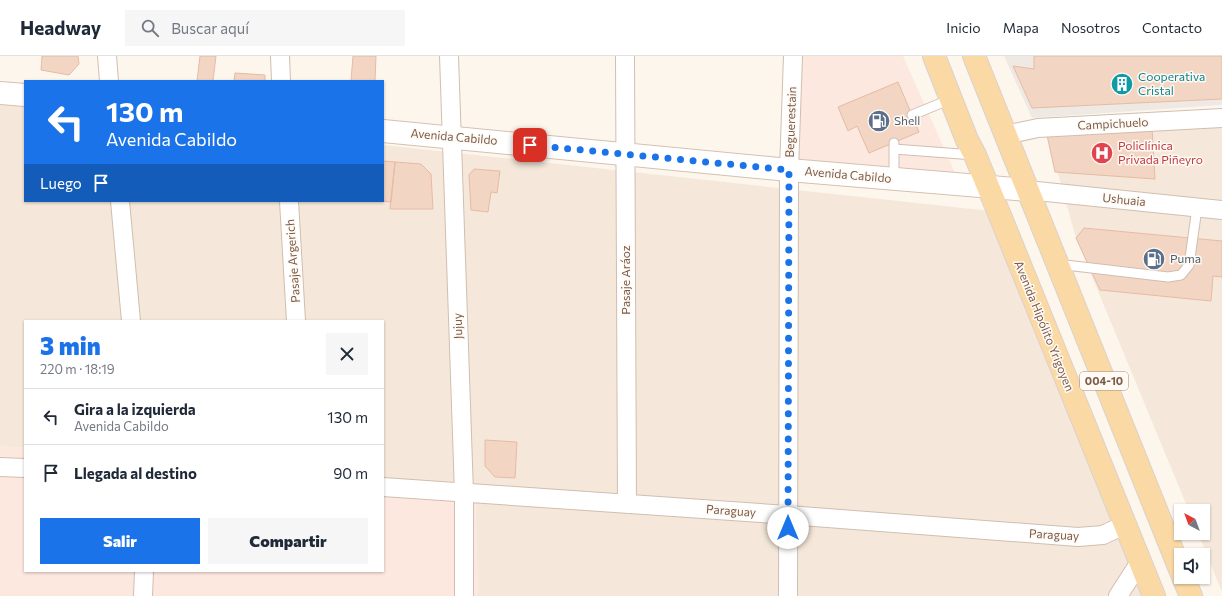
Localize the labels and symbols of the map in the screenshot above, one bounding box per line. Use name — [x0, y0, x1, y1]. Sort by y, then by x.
place label: Cooperativa Cristal — [1138, 69, 1205, 97]
building icon: Cooperativa Cristal — [1109, 71, 1135, 97]
street label: Beguerestain — [782, 86, 798, 158]
fuel station icon: Shell — [866, 108, 892, 134]
place label: Shell — [894, 113, 920, 127]
street label: Campichuelo — [1077, 114, 1149, 132]
street label: Avenida Cabildo — [410, 125, 498, 147]
pin — [513, 128, 547, 162]
place label: Policlínica Privada Piñeyro — [1118, 138, 1203, 166]
hospital icon: Policlínica Privada Piñeyro — [1089, 140, 1115, 166]
street label: Avenida Cabildo — [804, 163, 892, 185]
street label: Ushuaia — [1102, 190, 1146, 208]
street label: Pasaje Argerich — [282, 219, 302, 303]
street label: Pasaje Aráoz — [618, 245, 632, 315]
fuel station icon: Puma — [1141, 246, 1167, 272]
place label: Puma — [1170, 251, 1201, 265]
street label: Avenida Hipólito Yrigoyen — [1012, 258, 1078, 393]
street label: Jujuy — [450, 313, 465, 339]
road number: 004-10 — [1080, 372, 1128, 390]
street label: Paraguay — [705, 501, 757, 519]
north arrow — [1174, 504, 1210, 540]
position arrow — [767, 507, 809, 549]
street label: Paraguay — [1029, 526, 1080, 542]

